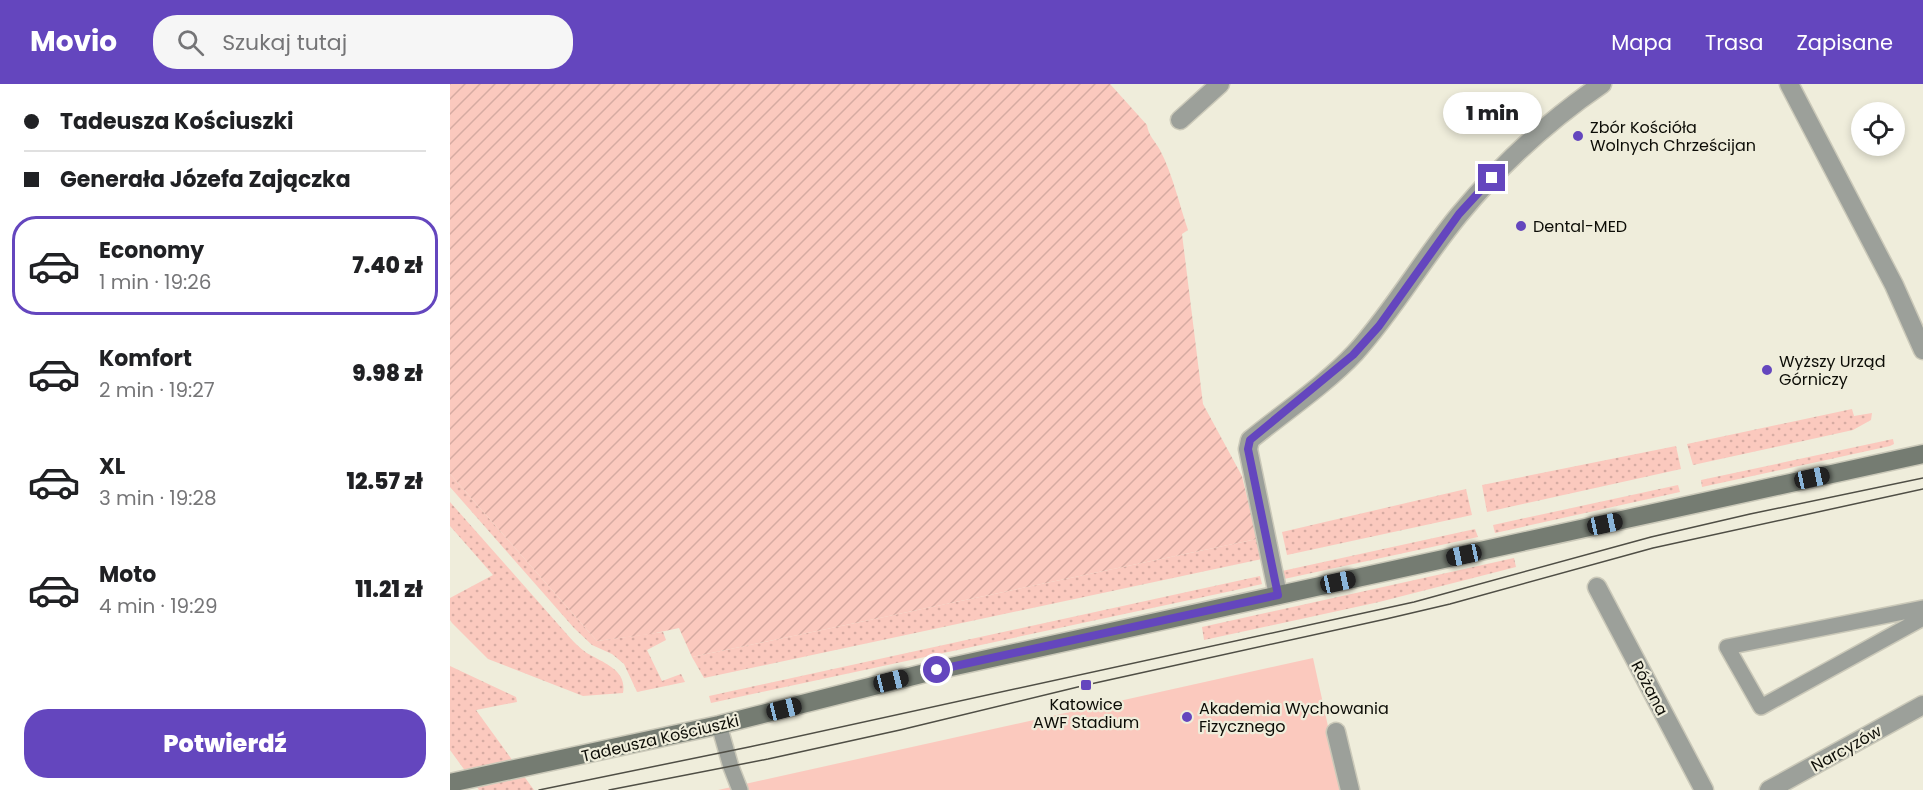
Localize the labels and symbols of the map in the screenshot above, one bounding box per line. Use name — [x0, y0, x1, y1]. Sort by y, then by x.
callout: 1 min — [1442, 91, 1542, 133]
place label: Zbór Kościóła Wolnych Chrześcijan — [1590, 116, 1756, 157]
marker: Zbór Kościóła Wolnych Chrześcijan — [1571, 129, 1585, 143]
route end — [1478, 164, 1505, 191]
place label: Dental-MED — [1533, 215, 1627, 238]
marker: Dental-MED — [1514, 219, 1528, 233]
place label: Wyższy Urząd Górniczy — [1779, 350, 1886, 391]
marker: Wyższy Urząd Górniczy — [1760, 363, 1774, 377]
car — [1793, 465, 1831, 491]
car — [1586, 511, 1624, 537]
car — [1445, 542, 1483, 568]
car — [1319, 569, 1357, 595]
route start — [923, 656, 950, 683]
street label: Różana — [1626, 657, 1674, 720]
car — [871, 668, 911, 694]
marker: Katowice AWF Stadium — [1079, 678, 1093, 692]
place label: Katowice AWF Stadium — [1033, 693, 1139, 734]
car — [764, 696, 804, 722]
place label: Akademia Wychowania Fizycznego — [1199, 697, 1389, 738]
street label: Tadeusza Kościuszki — [579, 709, 741, 768]
marker: Akademia Wychowania Fizycznego — [1180, 710, 1194, 724]
street label: Narcyzów — [1807, 720, 1886, 777]

